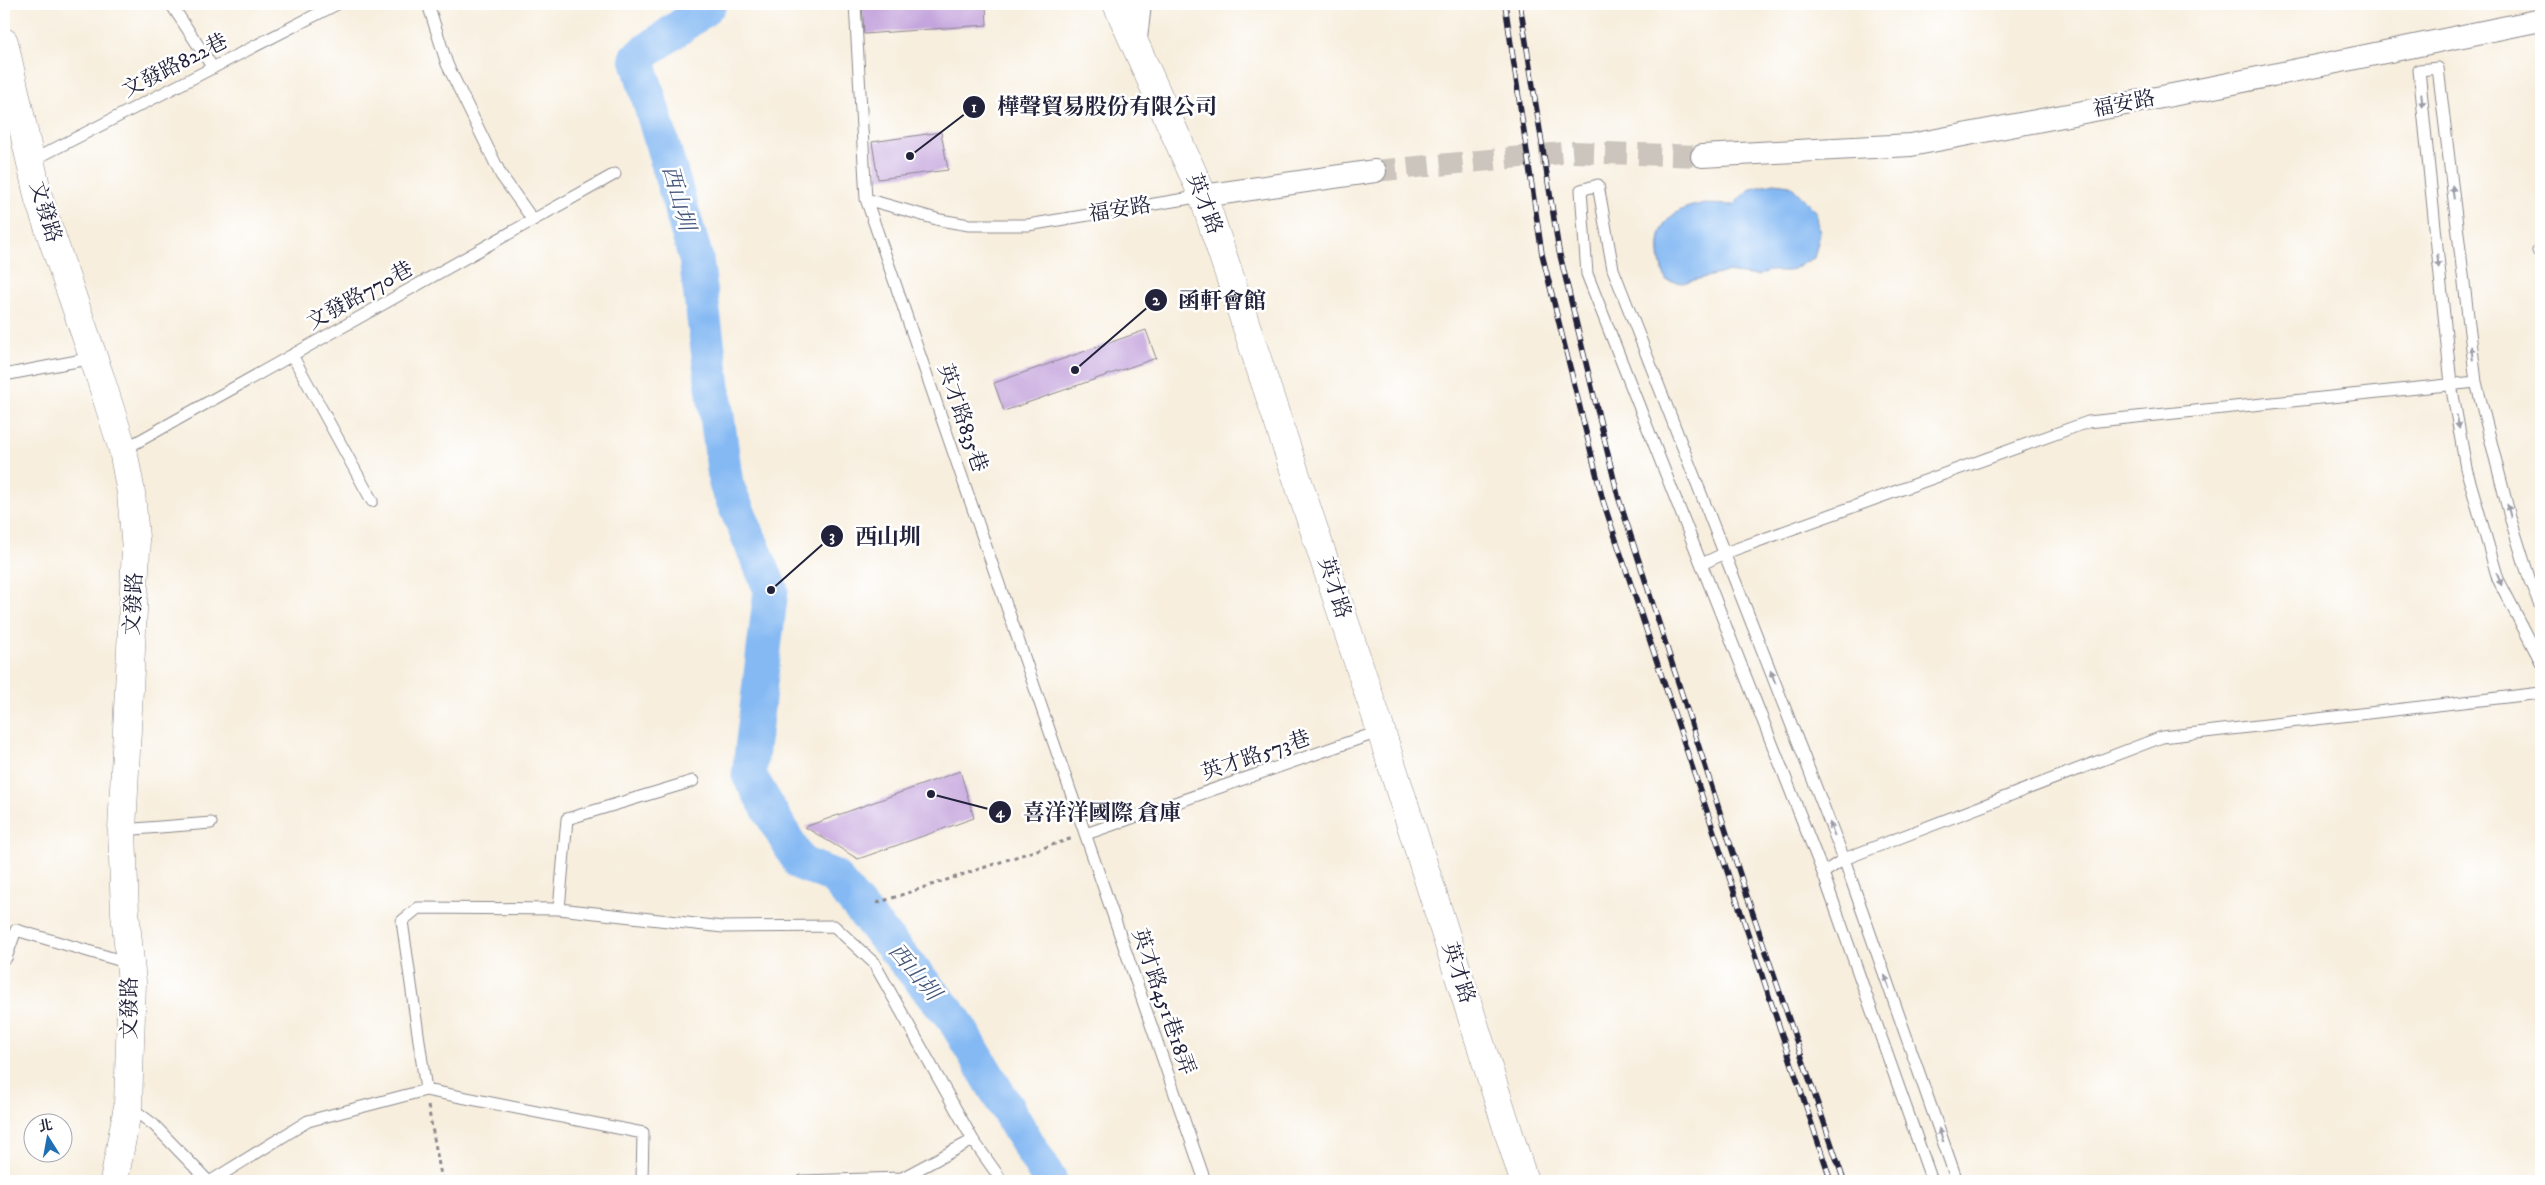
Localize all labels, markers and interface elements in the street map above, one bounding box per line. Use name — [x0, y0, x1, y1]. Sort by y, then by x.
street label: 文發路822巷 — [118, 28, 232, 104]
street label: 福安路 — [2091, 85, 2157, 123]
callout: 樺聲貿易股份有限公司 — [962, 88, 1227, 125]
one-way arrow — [2418, 92, 2426, 108]
text: 樺聲貿易股份有限公司 — [997, 94, 1217, 121]
text: 1 — [971, 98, 977, 117]
water label: 西山圳 — [656, 163, 701, 237]
street label: 英才路 — [1181, 170, 1227, 238]
street label: 文發路 — [23, 178, 67, 246]
one-way arrow — [2449, 184, 2457, 200]
street label: 福安路 — [1087, 192, 1153, 228]
one-way arrow — [2434, 254, 2442, 270]
street label: 文發路770巷 — [302, 256, 418, 336]
callout: 函軒會館 — [1143, 282, 1276, 319]
text: 函軒會館 — [1178, 288, 1266, 315]
text: 2 — [1152, 291, 1160, 310]
one-way arrow — [2468, 345, 2476, 361]
street label: 英才路835巷 — [931, 360, 993, 476]
one-way arrow — [2454, 415, 2462, 431]
one-way arrow — [2504, 504, 2512, 519]
callout: 西山圳 — [820, 517, 931, 554]
text: 西山圳 — [855, 524, 921, 551]
text: 3 — [829, 527, 835, 546]
street label: 英才路 — [1312, 554, 1356, 622]
street label: 文發路 — [119, 572, 149, 636]
one-way arrow — [2495, 572, 2503, 587]
one-way arrow — [1769, 670, 1776, 685]
street label: 英才路573巷 — [1198, 725, 1314, 787]
callout: 喜洋洋國際 倉庫 — [987, 793, 1191, 830]
text: 喜洋洋國際 倉庫 — [1023, 800, 1181, 827]
text: 4 — [995, 803, 1006, 822]
one-way arrow — [1828, 821, 1836, 836]
street label: 英才路451巷18弄 — [1126, 925, 1200, 1079]
water label: 西山圳 — [882, 938, 948, 1009]
street label: 英才路 — [1436, 939, 1480, 1007]
one-way arrow — [1883, 974, 1891, 989]
street label: 文發路 — [117, 977, 143, 1040]
north arrow — [22, 1112, 72, 1162]
text: 北 — [37, 1116, 54, 1136]
one-way arrow — [1936, 1128, 1944, 1143]

